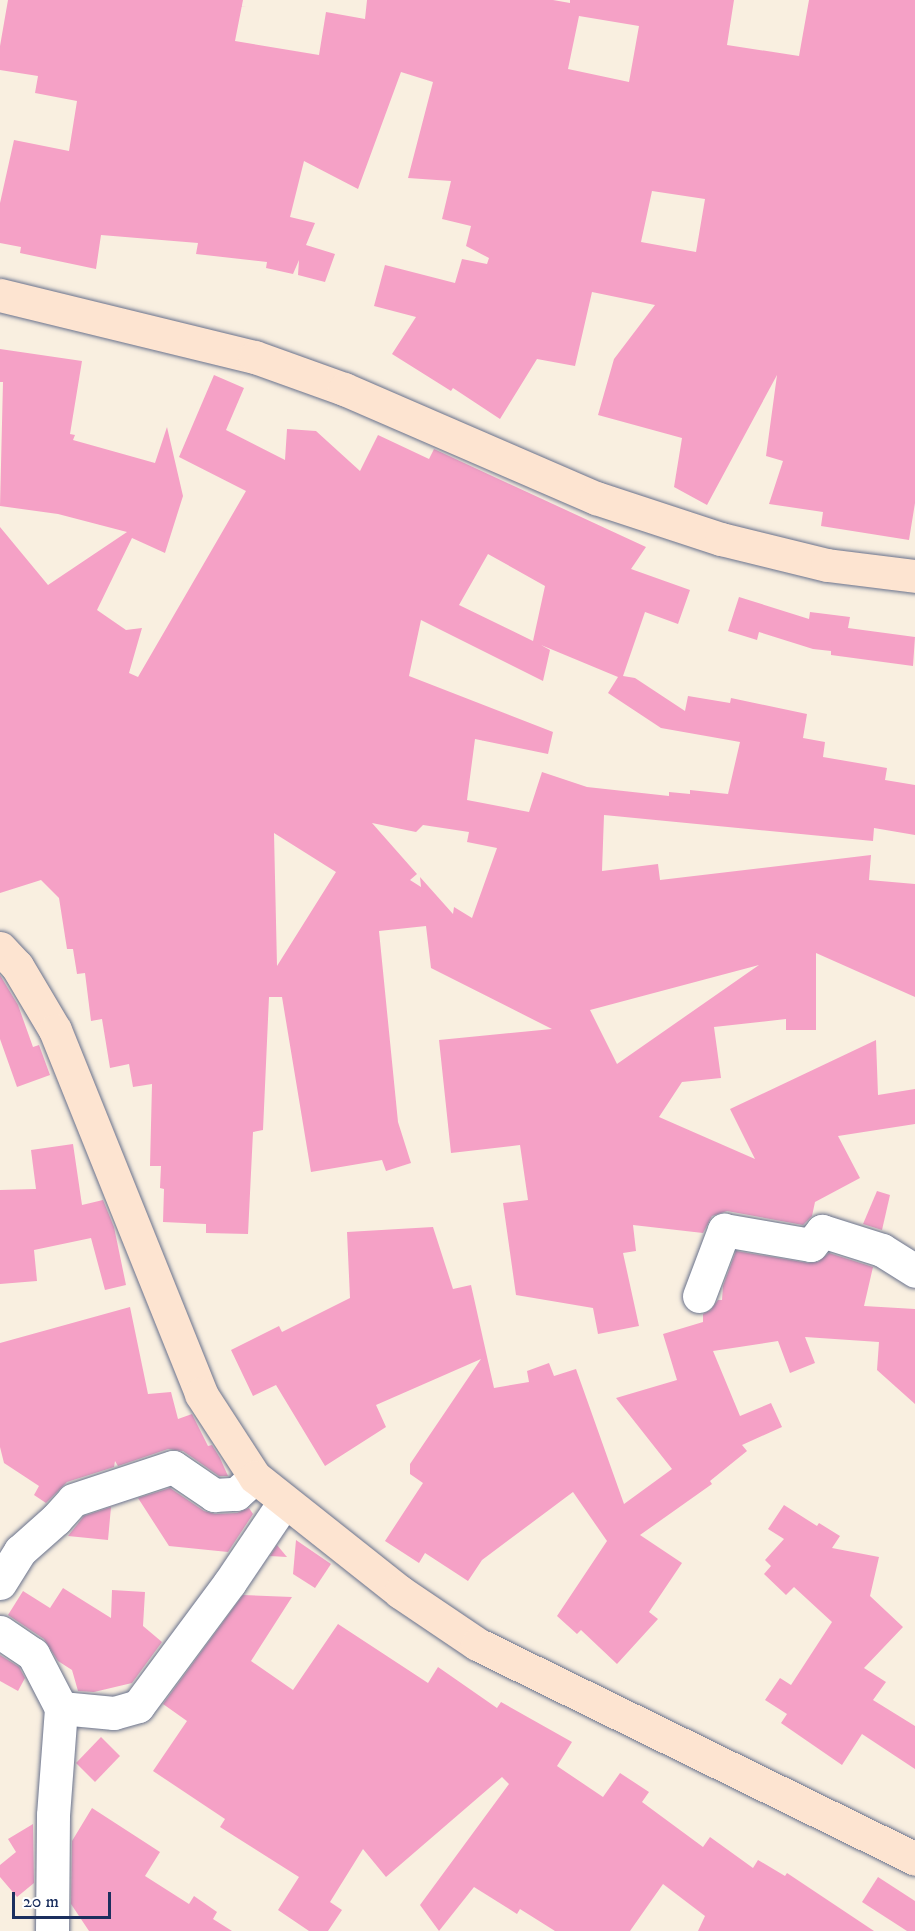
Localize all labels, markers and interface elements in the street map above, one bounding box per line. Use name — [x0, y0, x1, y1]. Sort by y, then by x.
scale bar — [15, 1880, 114, 1918]
text: 20 m — [23, 1891, 59, 1913]

